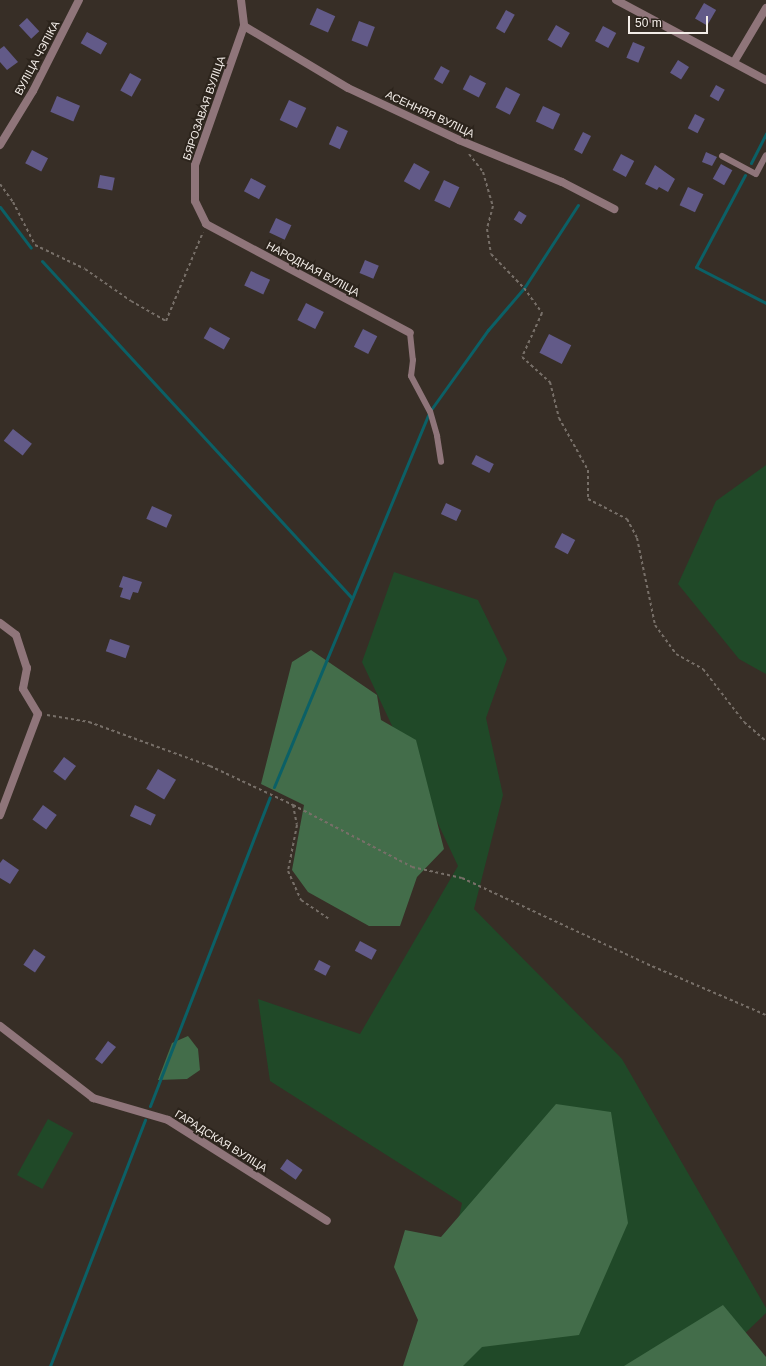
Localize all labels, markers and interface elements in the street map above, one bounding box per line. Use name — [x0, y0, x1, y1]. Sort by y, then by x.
scale bar — [630, 8, 710, 34]
text: 50 m — [635, 16, 662, 30]
street label: ВУЛІЦА ЧЭПІКА — [12, 19, 62, 97]
street label: БЯРОЗАВАЯ ВУЛІЦА — [180, 54, 228, 162]
street label: АСЕННЯЯ ВУЛІЦА — [383, 88, 477, 140]
street label: НАРОДНАЯ ВУЛІЦА — [264, 239, 362, 299]
street label: ГАРАДСКАЯ ВУЛІЦА — [172, 1107, 270, 1175]

